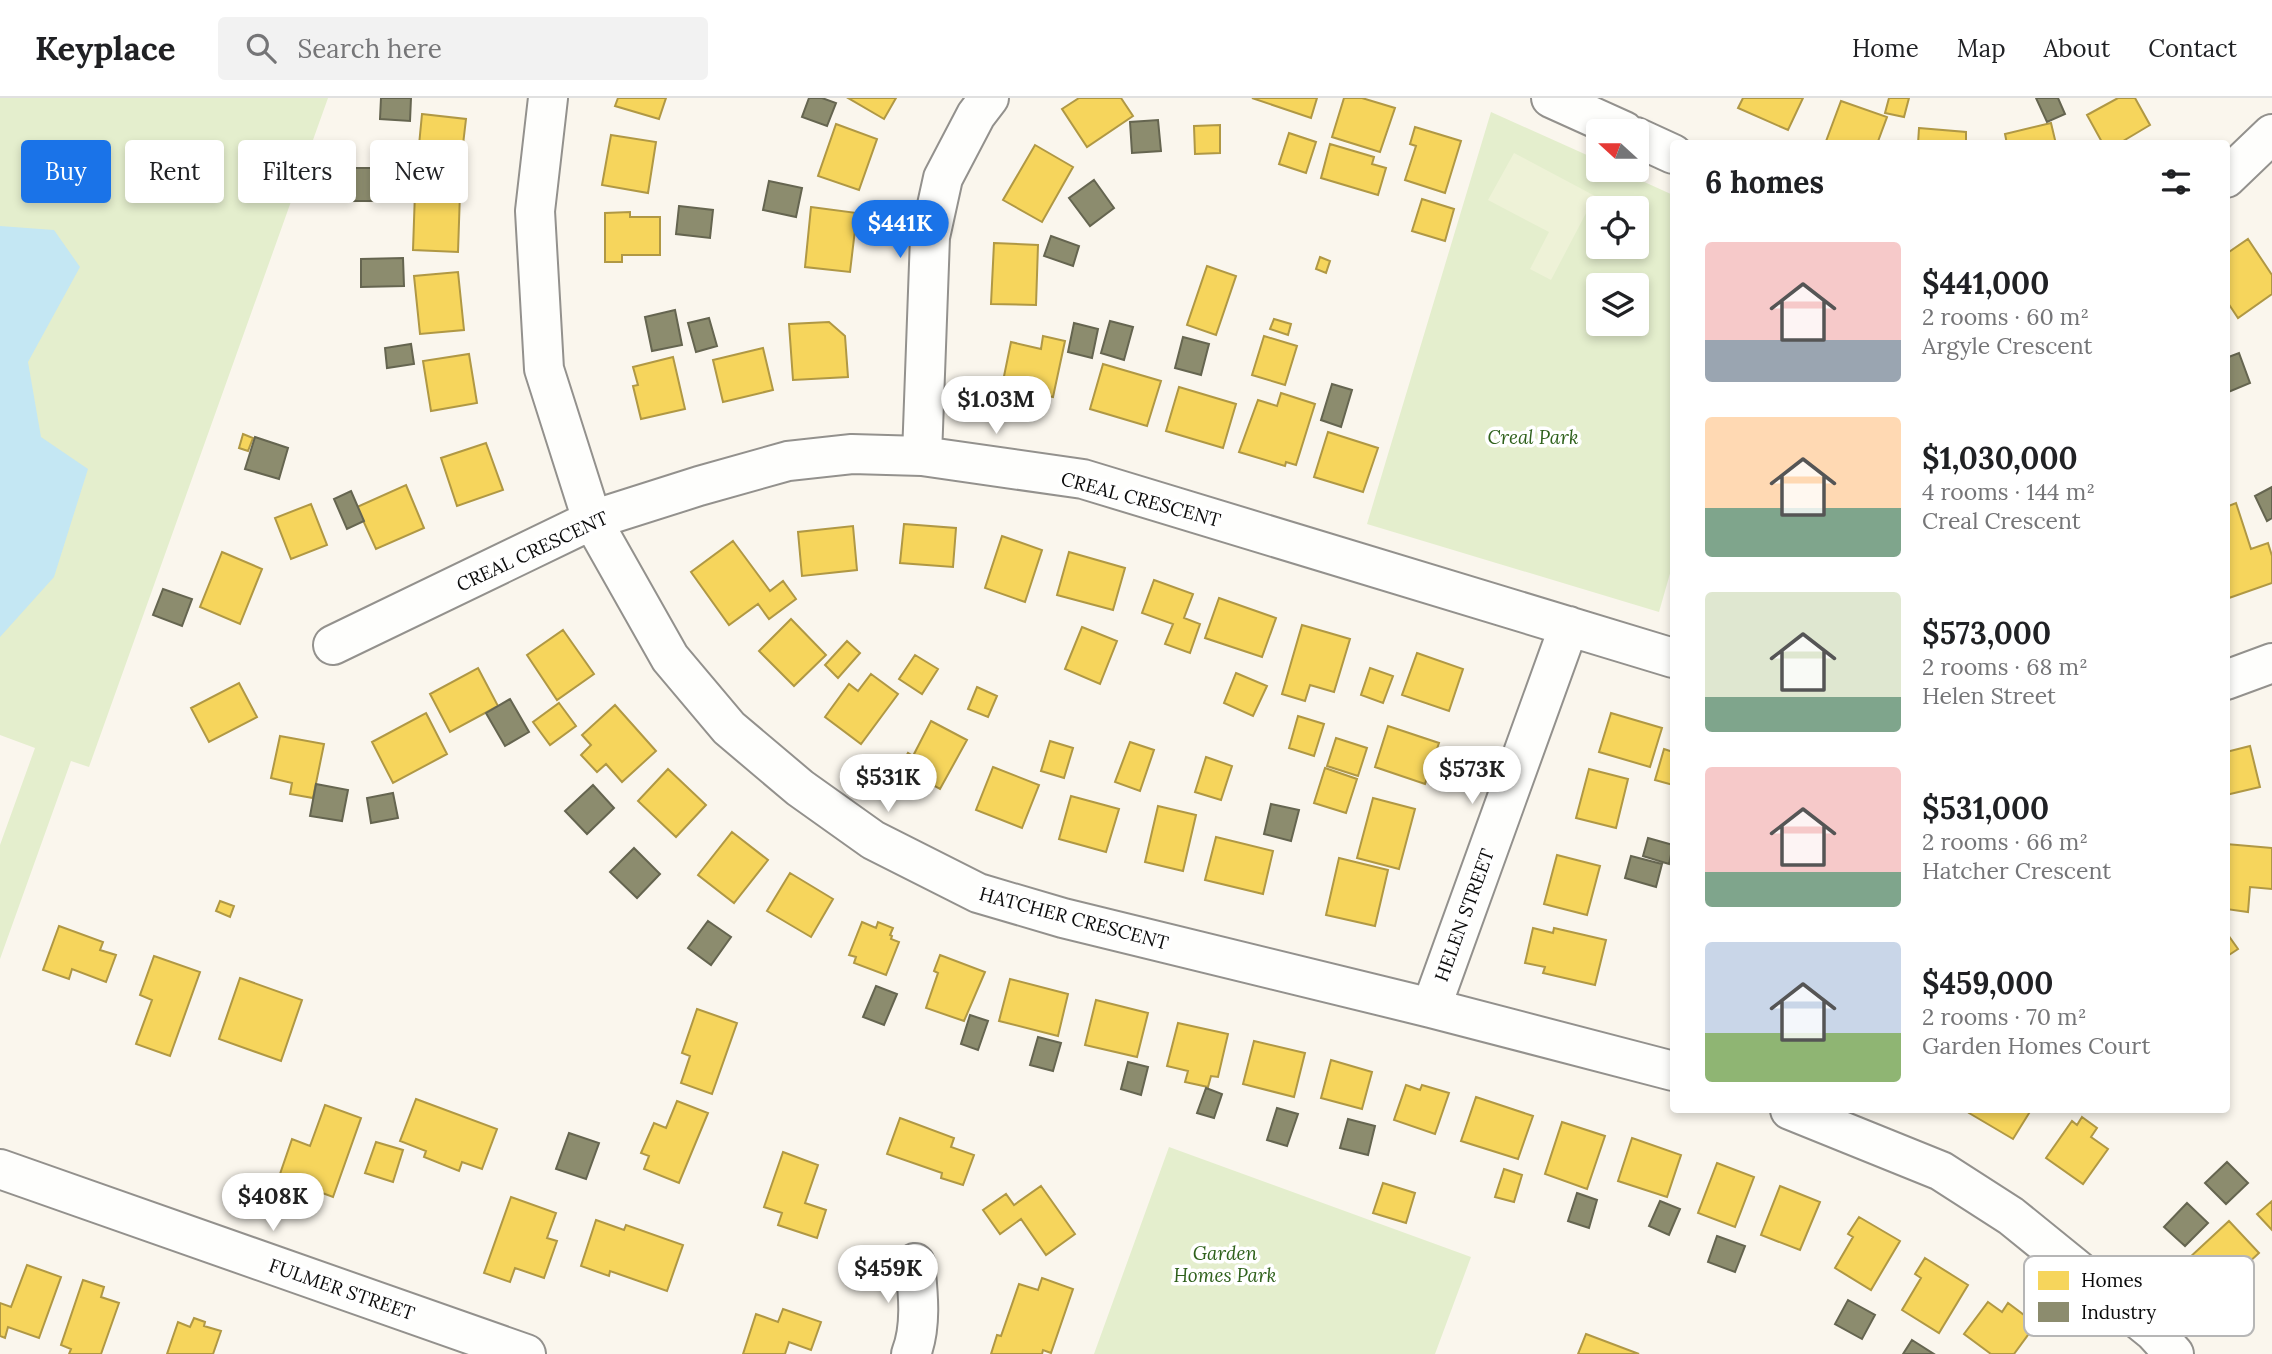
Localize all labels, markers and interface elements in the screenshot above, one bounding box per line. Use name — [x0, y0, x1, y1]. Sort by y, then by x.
search box — [218, 17, 708, 80]
text: Keyplace — [35, 27, 176, 69]
icon: search — [242, 29, 280, 67]
text: Search here — [298, 32, 442, 65]
text: Home — [1852, 33, 1919, 64]
text: Map — [1957, 33, 2006, 64]
text: About — [2044, 33, 2110, 64]
text: Contact — [2148, 33, 2237, 64]
north arrow — [1586, 119, 1648, 182]
map controls — [1586, 119, 1649, 336]
chip: Buy — [21, 140, 111, 203]
chip: Rent — [125, 140, 224, 203]
chip: Filters — [238, 140, 356, 203]
chip: New — [370, 140, 468, 203]
text: 6 homes — [1705, 163, 1824, 201]
icon: filters — [2157, 163, 2195, 201]
button: locate — [1586, 196, 1649, 259]
pin: $441K — [851, 200, 949, 260]
text: $441K — [868, 208, 932, 237]
text: $441,000 — [1922, 264, 2049, 302]
icon: home — [1761, 270, 1845, 354]
button: layers — [1586, 273, 1649, 336]
text: 2 rooms · 60 m² — [1922, 302, 2089, 331]
text: Argyle Crescent — [1922, 331, 2092, 360]
pin: $1.03M — [939, 376, 1053, 436]
text: $1.03M — [957, 384, 1035, 413]
park label: Creal Park — [1487, 425, 1579, 449]
text: $1,030,000 — [1922, 439, 2078, 477]
icon: home — [1761, 445, 1845, 529]
street label: CREAL CRESCENT — [1058, 466, 1224, 532]
text: 4 rooms · 144 m² — [1922, 477, 2095, 506]
street label: CREAL CRESCENT — [452, 505, 612, 597]
text: Creal Crescent — [1922, 506, 2081, 535]
text: $573,000 — [1922, 614, 2051, 652]
icon: home — [1761, 620, 1845, 704]
text: 2 rooms · 68 m² — [1922, 652, 2088, 681]
text: Helen Street — [1922, 681, 2056, 710]
pin: $573K — [1423, 746, 1521, 806]
pin: $531K — [839, 754, 937, 814]
text: $573K — [1439, 754, 1505, 783]
text: $531K — [856, 762, 920, 791]
text: $531,000 — [1922, 789, 2049, 827]
icon: home — [1761, 795, 1845, 879]
text: 2 rooms · 66 m² — [1922, 827, 2088, 856]
street label: HELEN STREET — [1429, 845, 1499, 985]
text: Hatcher Crescent — [1922, 856, 2111, 885]
street label: HATCHER CRESCENT — [977, 881, 1171, 955]
text: $459,000 — [1922, 964, 2053, 1002]
icon: home — [1761, 970, 1845, 1054]
text: 2 rooms · 70 m² — [1922, 1002, 2087, 1031]
text: Garden Homes Court — [1922, 1031, 2150, 1060]
pin: $408K — [224, 1174, 322, 1233]
text: $408K — [238, 1181, 308, 1210]
park label: Garden Homes Park — [1174, 1241, 1277, 1287]
pin: $459K — [839, 1246, 937, 1305]
street label: FULMER STREET — [266, 1253, 418, 1325]
text: $459K — [854, 1253, 922, 1282]
legend — [2024, 1256, 2254, 1336]
text: Homes — [2081, 1268, 2143, 1292]
text: Industry — [2081, 1300, 2156, 1324]

